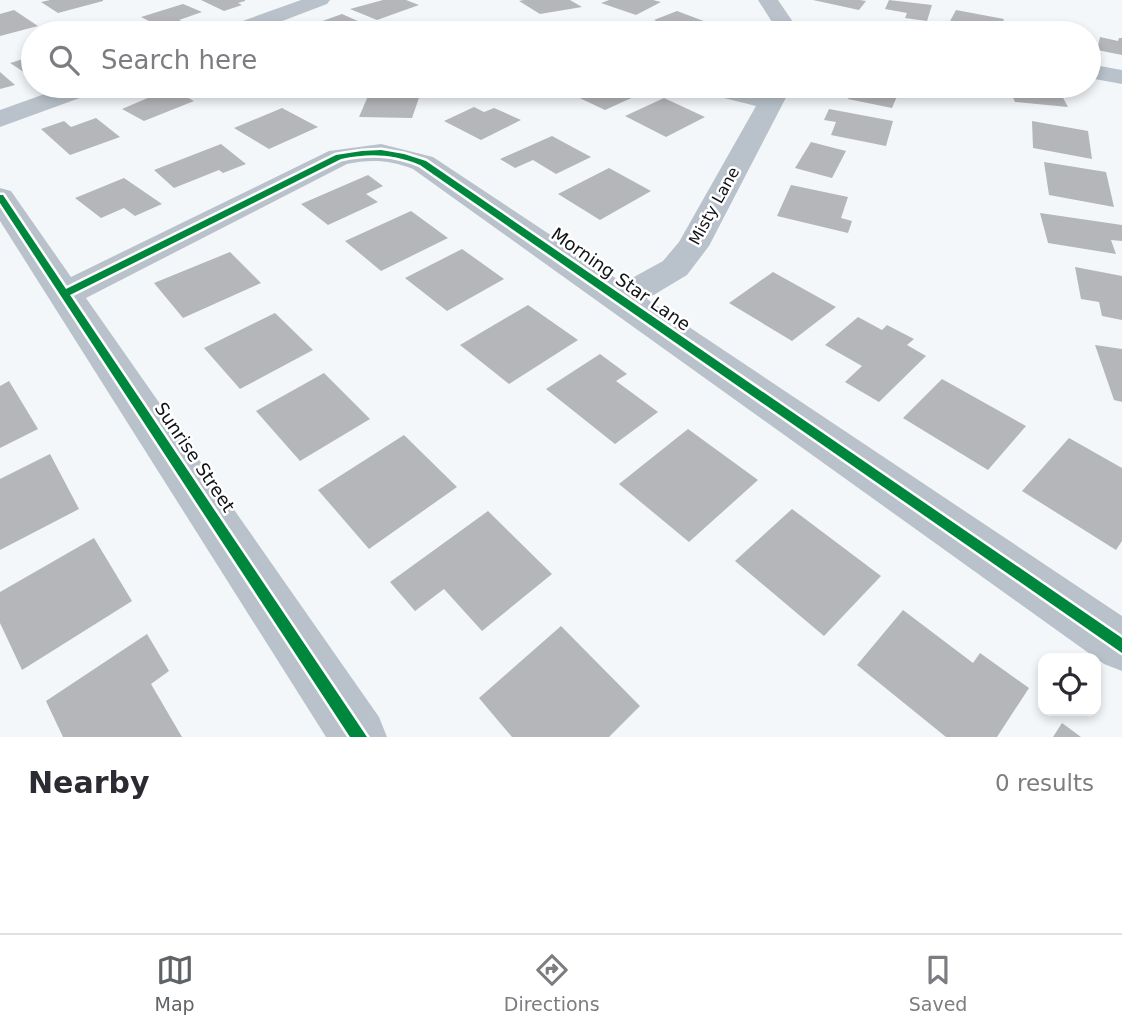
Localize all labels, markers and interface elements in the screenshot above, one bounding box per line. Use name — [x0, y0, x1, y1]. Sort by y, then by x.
search box — [21, 21, 1101, 98]
icon: search — [45, 41, 83, 79]
text: Search here — [101, 45, 257, 75]
street label: Misty Lane — [685, 164, 743, 248]
street label: Morning Star Lane — [547, 223, 695, 335]
street label: Sunrise Street — [151, 398, 239, 516]
map controls — [1038, 653, 1101, 716]
button: locate — [1038, 653, 1101, 716]
text: Nearby — [28, 765, 150, 800]
text: 0 results — [995, 770, 1094, 796]
tab: Map — [155, 951, 195, 1015]
tab: Directions — [504, 951, 600, 1015]
tab: Saved — [909, 951, 967, 1015]

